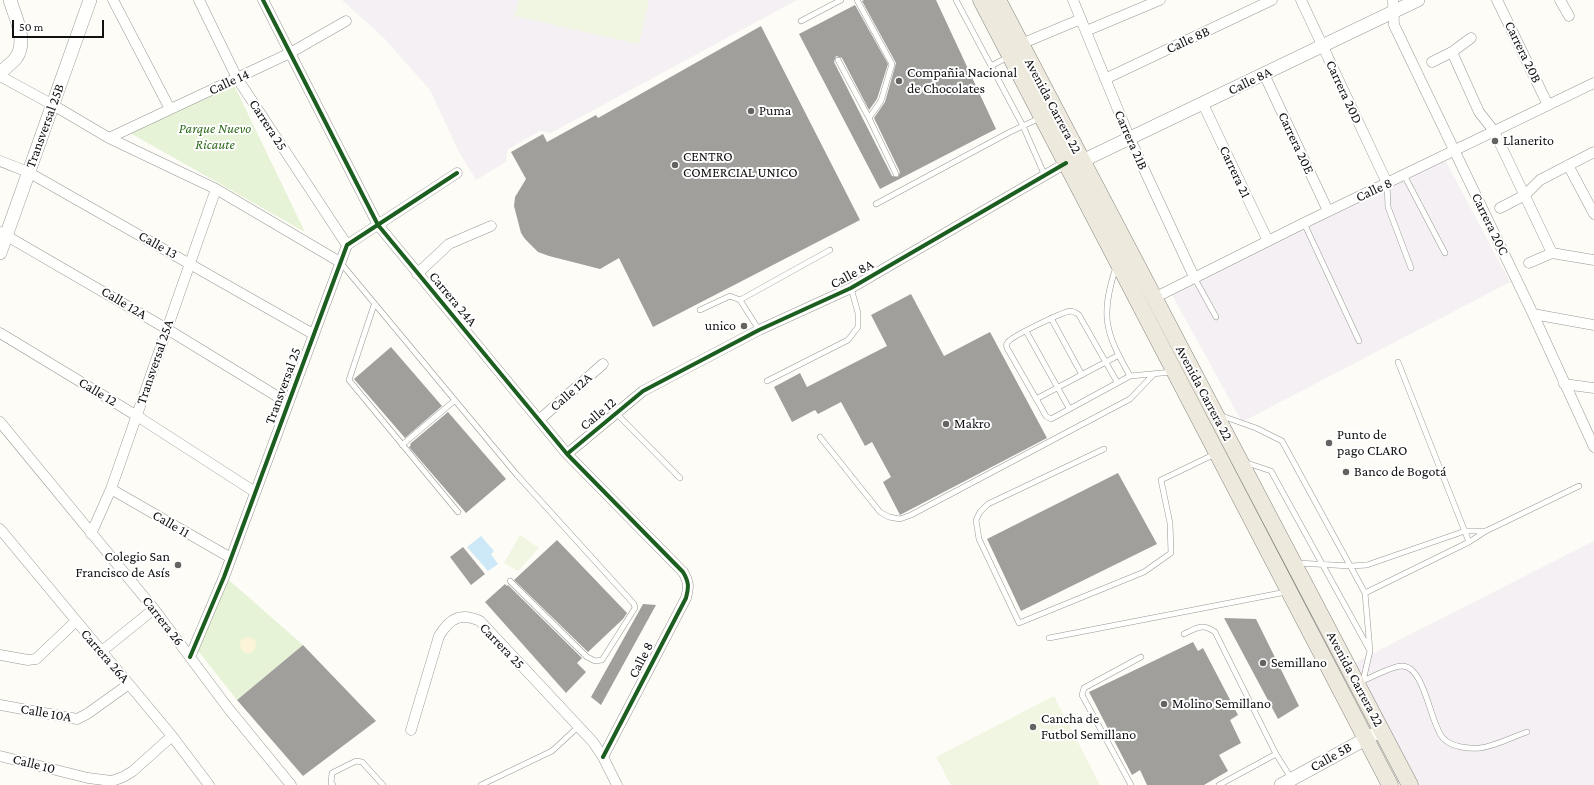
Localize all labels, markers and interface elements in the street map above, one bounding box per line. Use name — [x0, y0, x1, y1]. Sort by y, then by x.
scale bar — [14, 12, 106, 38]
street label: Carrera 20B — [1501, 18, 1545, 86]
text: 50 m — [19, 20, 43, 34]
street label: Calle 8B — [1164, 23, 1212, 57]
street label: Avenida Carrera 22 — [1021, 56, 1085, 156]
street label: Carrera 20D — [1322, 58, 1366, 126]
street label: Calle 8A — [1226, 63, 1274, 99]
street label: Calle 14 — [206, 65, 252, 99]
place label: Compañia Nacional de Chocolates — [907, 65, 1017, 98]
marker: Compañia Nacional de Chocolates — [894, 76, 904, 86]
street label: Transversal 25B — [22, 82, 68, 170]
street label: Carrera 25 — [245, 96, 291, 154]
place label: Puma — [759, 103, 791, 119]
marker: Puma — [746, 106, 756, 116]
street label: Carrera 21B — [1110, 108, 1152, 172]
street label: Carrera 20E — [1274, 109, 1318, 177]
park label: Parque Nuevo Ricaute — [179, 121, 251, 154]
place label: Llanerito — [1503, 133, 1554, 149]
marker: Llanerito — [1490, 136, 1500, 146]
street label: Carrera 21 — [1216, 143, 1254, 201]
place label: CENTRO COMERCIAL UNICO — [683, 149, 798, 182]
marker: CENTRO COMERCIAL UNICO — [670, 160, 680, 170]
street label: Calle 8 — [1353, 174, 1395, 206]
street label: Carrera 20C — [1468, 190, 1512, 258]
street label: Calle 13 — [136, 227, 180, 263]
street label: Calle 8A — [828, 256, 876, 292]
street label: Carrera 24A — [425, 268, 481, 330]
street label: Calle 12A — [98, 283, 150, 323]
street label: Transversal 25A — [133, 317, 177, 407]
place label: unico — [705, 318, 736, 334]
marker: unico — [739, 321, 749, 331]
street label: Avenida Carrera 22 — [1172, 343, 1236, 443]
street label: Transversal 25 — [261, 345, 305, 427]
street label: Calle 12A — [547, 369, 595, 415]
street label: Calle 12 — [76, 374, 120, 410]
street label: Calle 12 — [576, 394, 620, 434]
place label: Makro — [954, 416, 990, 432]
marker: Makro — [941, 419, 951, 429]
place label: Punto de pago CLARO — [1337, 427, 1407, 460]
marker: Punto de pago CLARO — [1324, 438, 1334, 448]
place label: Banco de Bogotá — [1354, 464, 1446, 480]
marker: Banco de Bogotá — [1341, 467, 1351, 477]
street label: Calle 11 — [149, 507, 193, 541]
place label: Colegio San Francisco de Asís — [75, 549, 170, 582]
marker: Colegio San Francisco de Asís — [173, 560, 183, 570]
street label: Carrera 26 — [139, 593, 187, 649]
street label: Carrera 25 — [476, 619, 528, 673]
street label: Carrera 26A — [77, 626, 133, 686]
street label: Avenida Carrera 22 — [1323, 629, 1387, 729]
street label: Calle 8 — [625, 639, 657, 681]
place label: Semillano — [1271, 655, 1327, 671]
marker: Semillano — [1258, 658, 1268, 668]
place label: Molino Semillano — [1172, 696, 1271, 712]
marker: Molino Semillano — [1159, 699, 1169, 709]
street label: Calle 10A — [19, 700, 73, 726]
place label: Cancha de Futbol Semillano — [1041, 711, 1136, 744]
marker: Cancha de Futbol Semillano — [1028, 722, 1038, 732]
street label: Calle 5B — [1307, 739, 1355, 775]
street label: Calle 10 — [11, 751, 57, 777]

